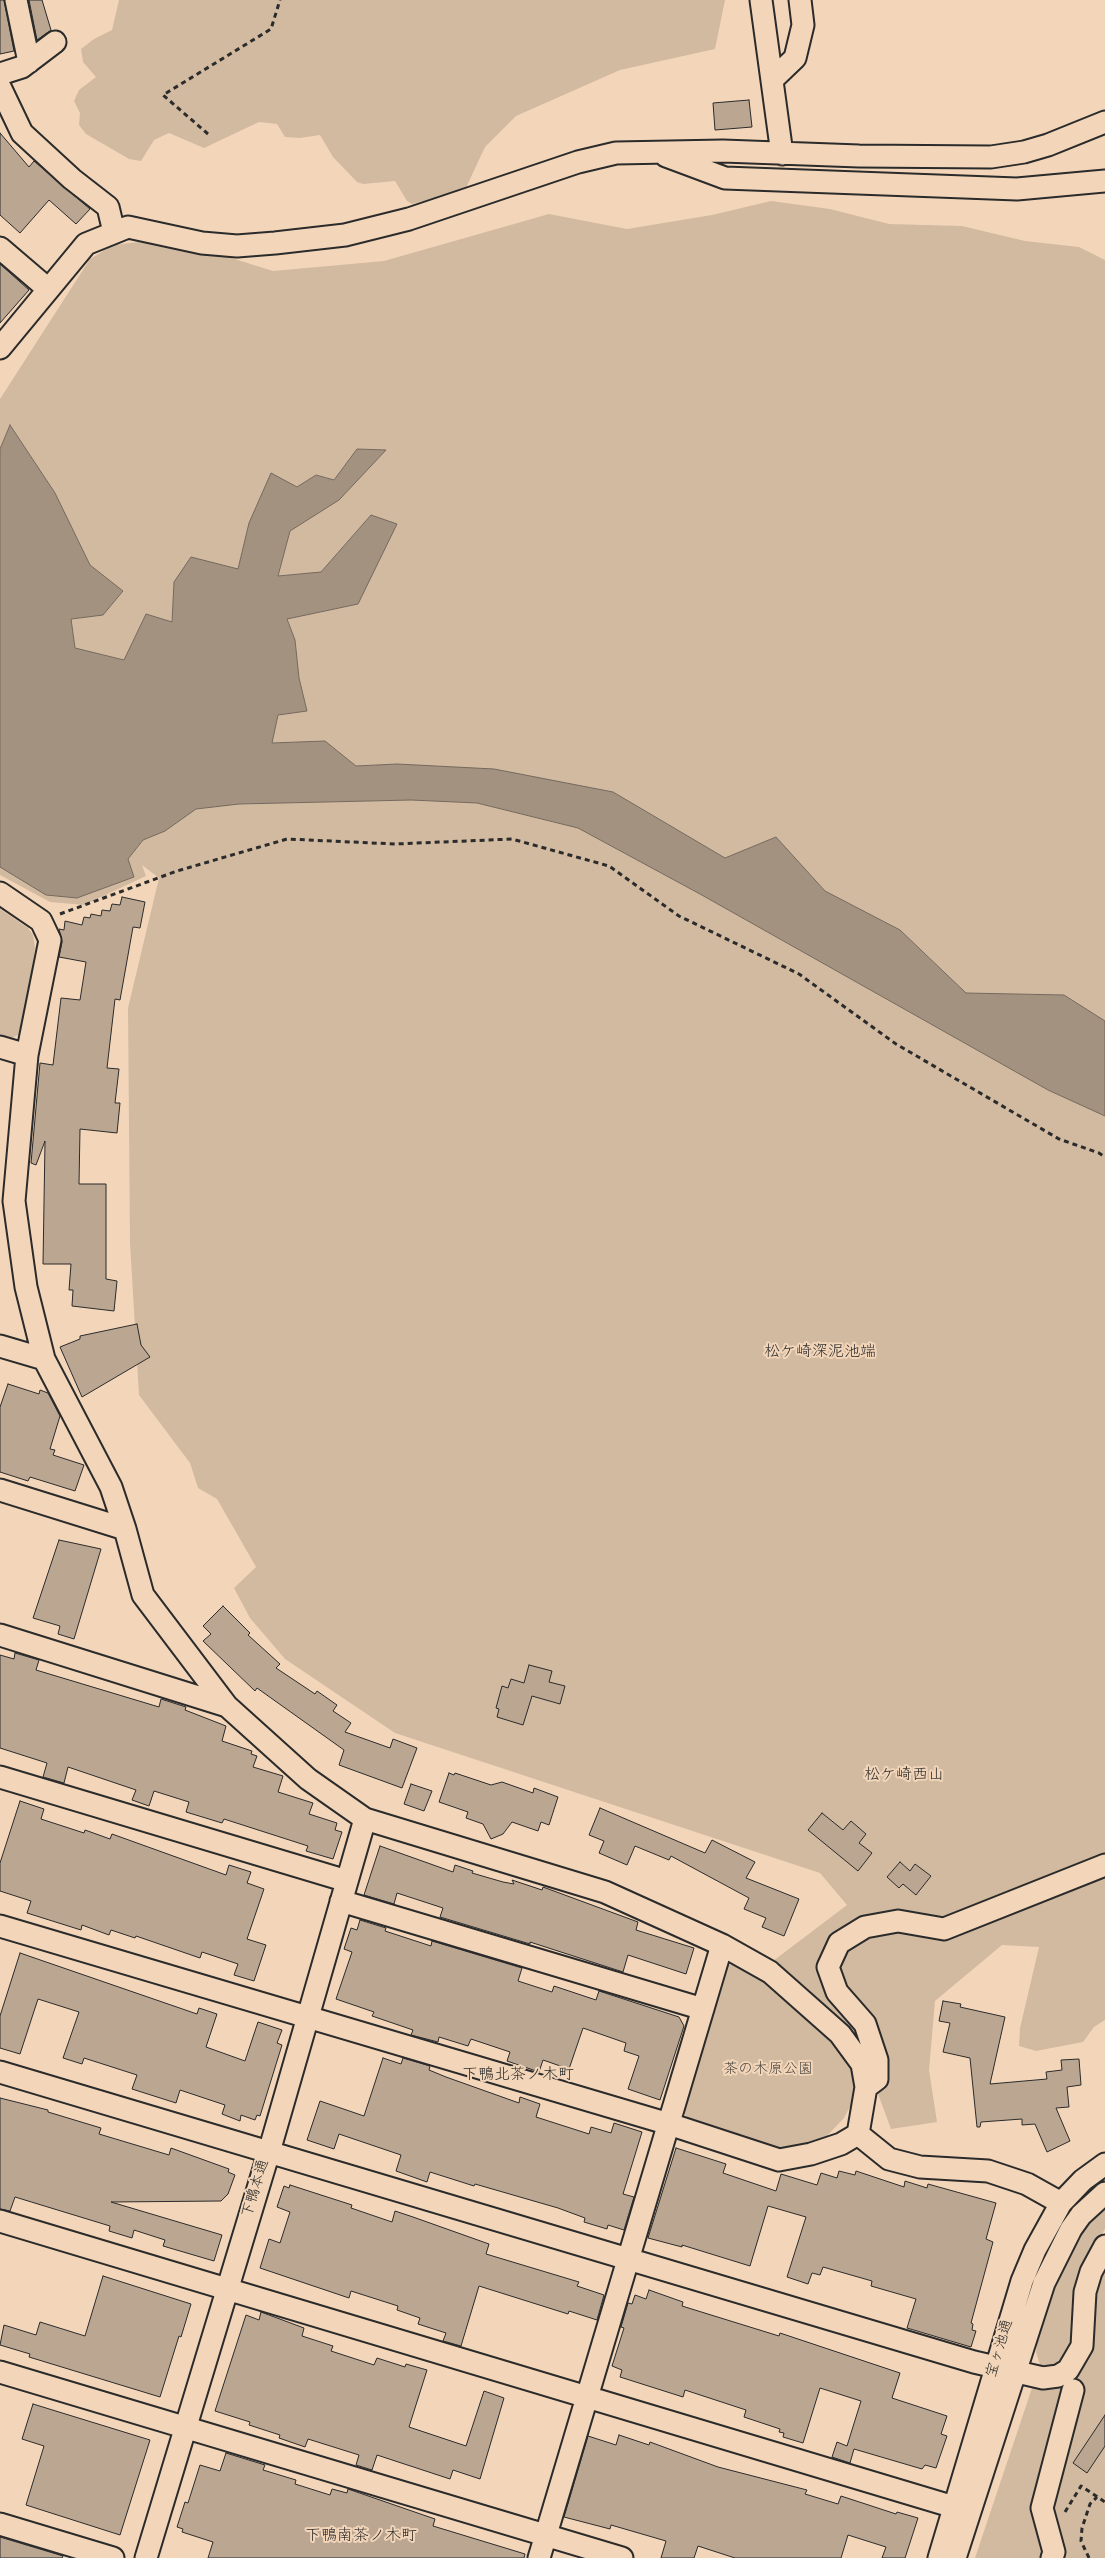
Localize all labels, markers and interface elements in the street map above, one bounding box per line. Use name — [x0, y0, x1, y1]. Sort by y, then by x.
district label: 松ケ崎深泥池端 — [764, 1344, 876, 1364]
district label: 松ケ崎西山 — [864, 1767, 944, 1787]
park label: 茶の木原公園 — [723, 2062, 813, 2080]
district label: 下鴨北茶ノ木町 — [462, 2067, 574, 2087]
street label: 下鴨本通 — [240, 2158, 274, 2220]
street label: 宝ヶ池通 — [984, 2318, 1018, 2380]
district label: 下鴨南茶ノ木町 — [305, 2528, 417, 2548]

